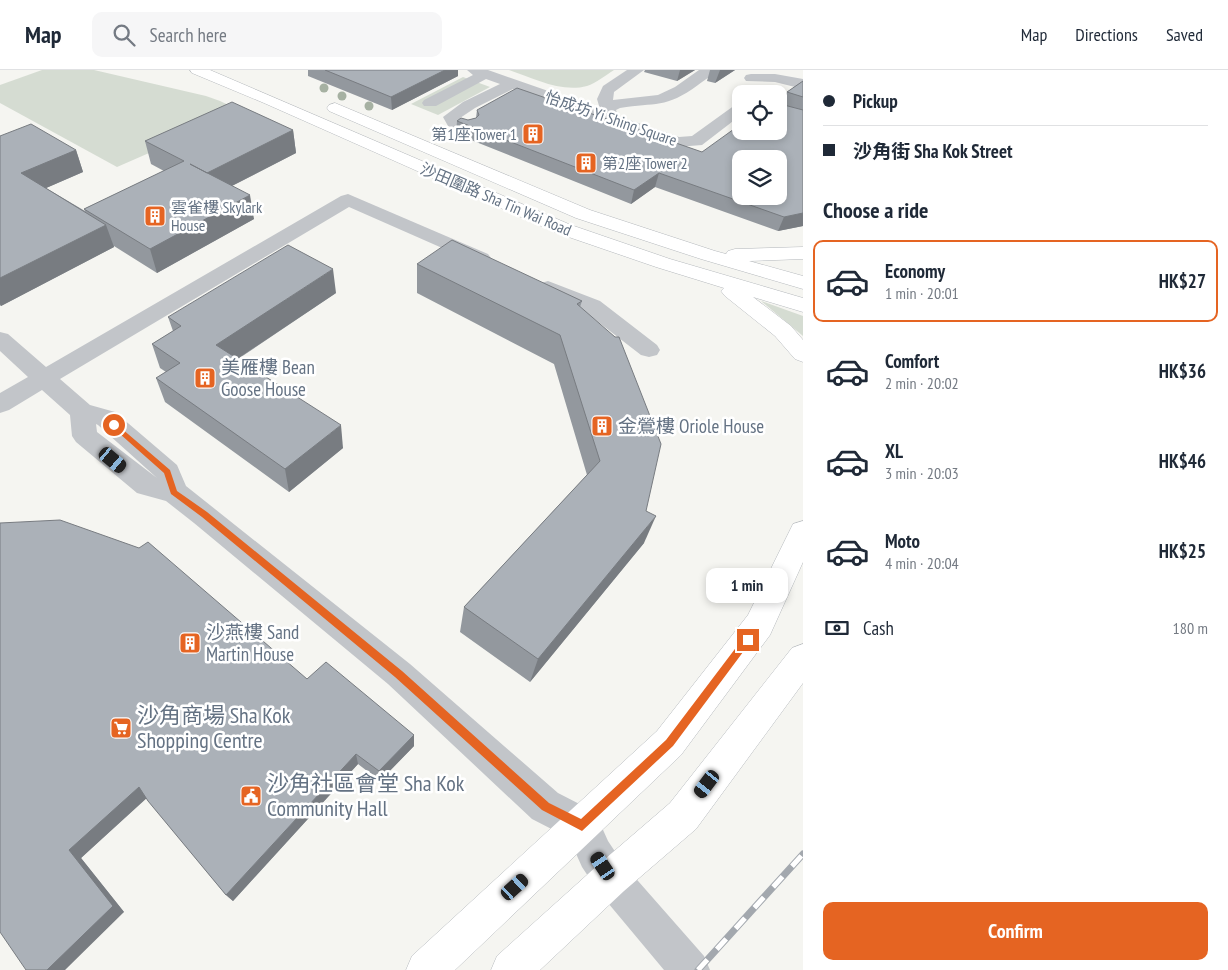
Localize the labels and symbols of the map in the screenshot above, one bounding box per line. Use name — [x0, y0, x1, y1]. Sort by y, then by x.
street label: 怡成坊 Yi Shing Square — [542, 86, 680, 150]
building icon: 第1座 Tower 1 — [521, 122, 545, 146]
place label: 第1座 Tower 1 — [431, 124, 517, 144]
building icon: 第2座 Tower 2 — [574, 151, 598, 175]
place label: 第2座 Tower 2 — [602, 153, 688, 173]
street label: 沙田圍路 Sha Tin Wai Road — [417, 158, 575, 240]
place label: 雲雀樓 Skylark House — [171, 197, 263, 235]
building icon: 雲雀樓 Skylark House — [143, 204, 167, 228]
place label: 美雁樓 Bean Goose House — [221, 355, 315, 401]
building icon: 美雁樓 Bean Goose House — [193, 366, 217, 390]
route start — [103, 414, 125, 436]
building icon: 金鶯樓 Oriole House — [590, 414, 614, 438]
place label: 金鶯樓 Oriole House — [618, 414, 764, 438]
car — [96, 445, 129, 475]
callout: 1 min — [707, 568, 789, 602]
place label: 沙燕樓 Sand Martin House — [206, 620, 299, 666]
route end — [737, 629, 759, 651]
building icon: 沙燕樓 Sand Martin House — [178, 631, 202, 655]
place label: 沙角商場 Sha Kok Shopping Centre — [137, 701, 291, 754]
supermarket icon: 沙角商場 Sha Kok Shopping Centre — [109, 716, 133, 740]
car — [691, 768, 722, 800]
place label: 沙角社區會堂 Sha Kok Community Hall — [267, 769, 465, 822]
public building icon: 沙角社區會堂 Sha Kok Community Hall — [239, 784, 263, 808]
car — [588, 849, 617, 883]
car — [498, 871, 531, 903]

